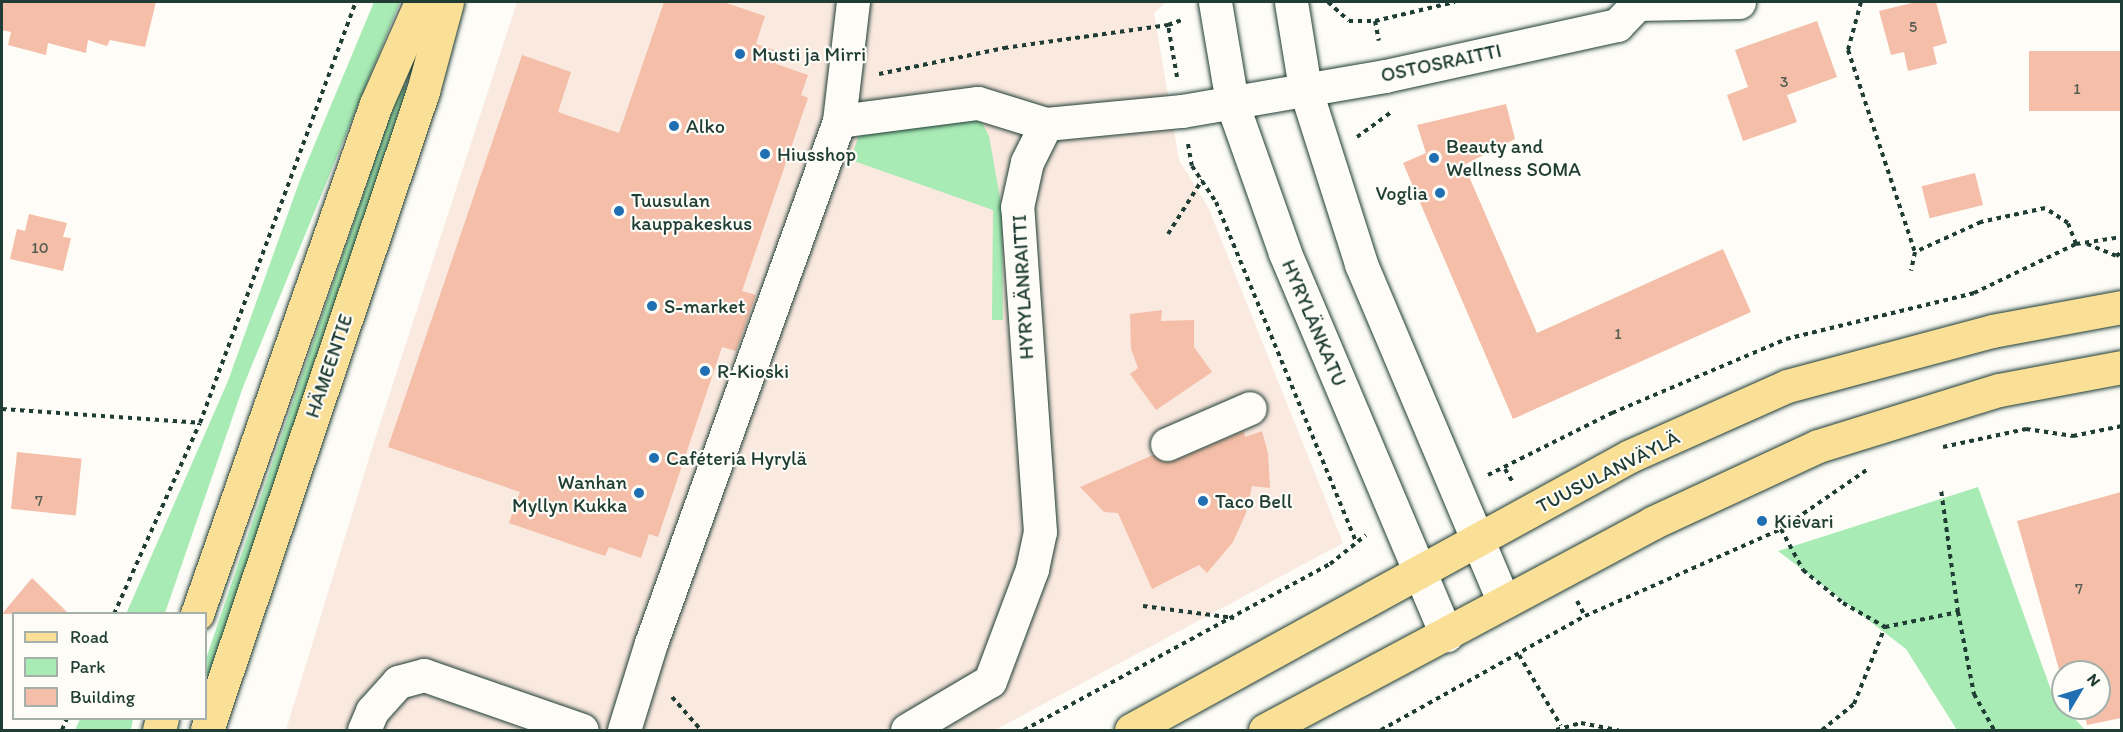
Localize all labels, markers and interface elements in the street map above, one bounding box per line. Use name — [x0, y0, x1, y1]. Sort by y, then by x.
house number: 5 — [1909, 17, 1917, 37]
street label: OSTOSRAITTI — [1379, 39, 1503, 87]
place label: Musti ja Mirri — [752, 42, 866, 66]
marker: Musti ja Mirri — [733, 47, 747, 61]
house number: 3 — [1780, 72, 1788, 92]
house number: 1 — [2073, 79, 2081, 99]
place label: Alko — [686, 114, 725, 138]
marker: Alko — [667, 119, 681, 133]
place label: Beauty and Wellness SOMA — [1446, 134, 1581, 181]
place label: Hiusshop — [777, 142, 856, 166]
marker: Hiusshop — [758, 147, 772, 161]
marker: Beauty and Wellness SOMA — [1427, 151, 1441, 165]
place label: Voglia — [1375, 181, 1428, 205]
marker: Voglia — [1433, 186, 1447, 200]
place label: Tuusulan kauppakeskus — [631, 188, 752, 235]
marker: Tuusulan kauppakeskus — [612, 204, 626, 218]
street label: HYRYLÄNRAITTI — [1007, 214, 1039, 360]
house number: 10 — [31, 238, 49, 258]
street label: HYRYLÄNKATU — [1277, 256, 1351, 390]
place label: S-market — [664, 294, 745, 318]
marker: S-market — [645, 299, 659, 313]
street label: HÄMEENTIE — [300, 311, 358, 421]
house number: 1 — [1614, 324, 1622, 344]
place label: R-Kioski — [717, 359, 789, 383]
marker: R-Kioski — [698, 364, 712, 378]
street label: TUUSULANVÄYLÄ — [1532, 426, 1684, 518]
place label: Caféteria Hyrylä — [666, 446, 807, 470]
marker: Caféteria Hyrylä — [647, 451, 661, 465]
place label: Wanhan Myllyn Kukka — [512, 470, 627, 517]
marker: Wanhan Myllyn Kukka — [632, 486, 646, 500]
place label: Taco Bell — [1215, 489, 1292, 513]
house number: 7 — [35, 491, 43, 511]
marker: Taco Bell — [1196, 494, 1210, 508]
place label: Kievari — [1774, 509, 1834, 533]
marker: Kievari — [1755, 514, 1769, 528]
house number: 7 — [2075, 579, 2083, 599]
legend — [12, 612, 207, 720]
text: Road — [70, 626, 109, 648]
text: Park — [70, 656, 105, 678]
north arrow — [2051, 660, 2111, 720]
text: N — [2083, 670, 2105, 690]
text: Building — [70, 686, 135, 708]

